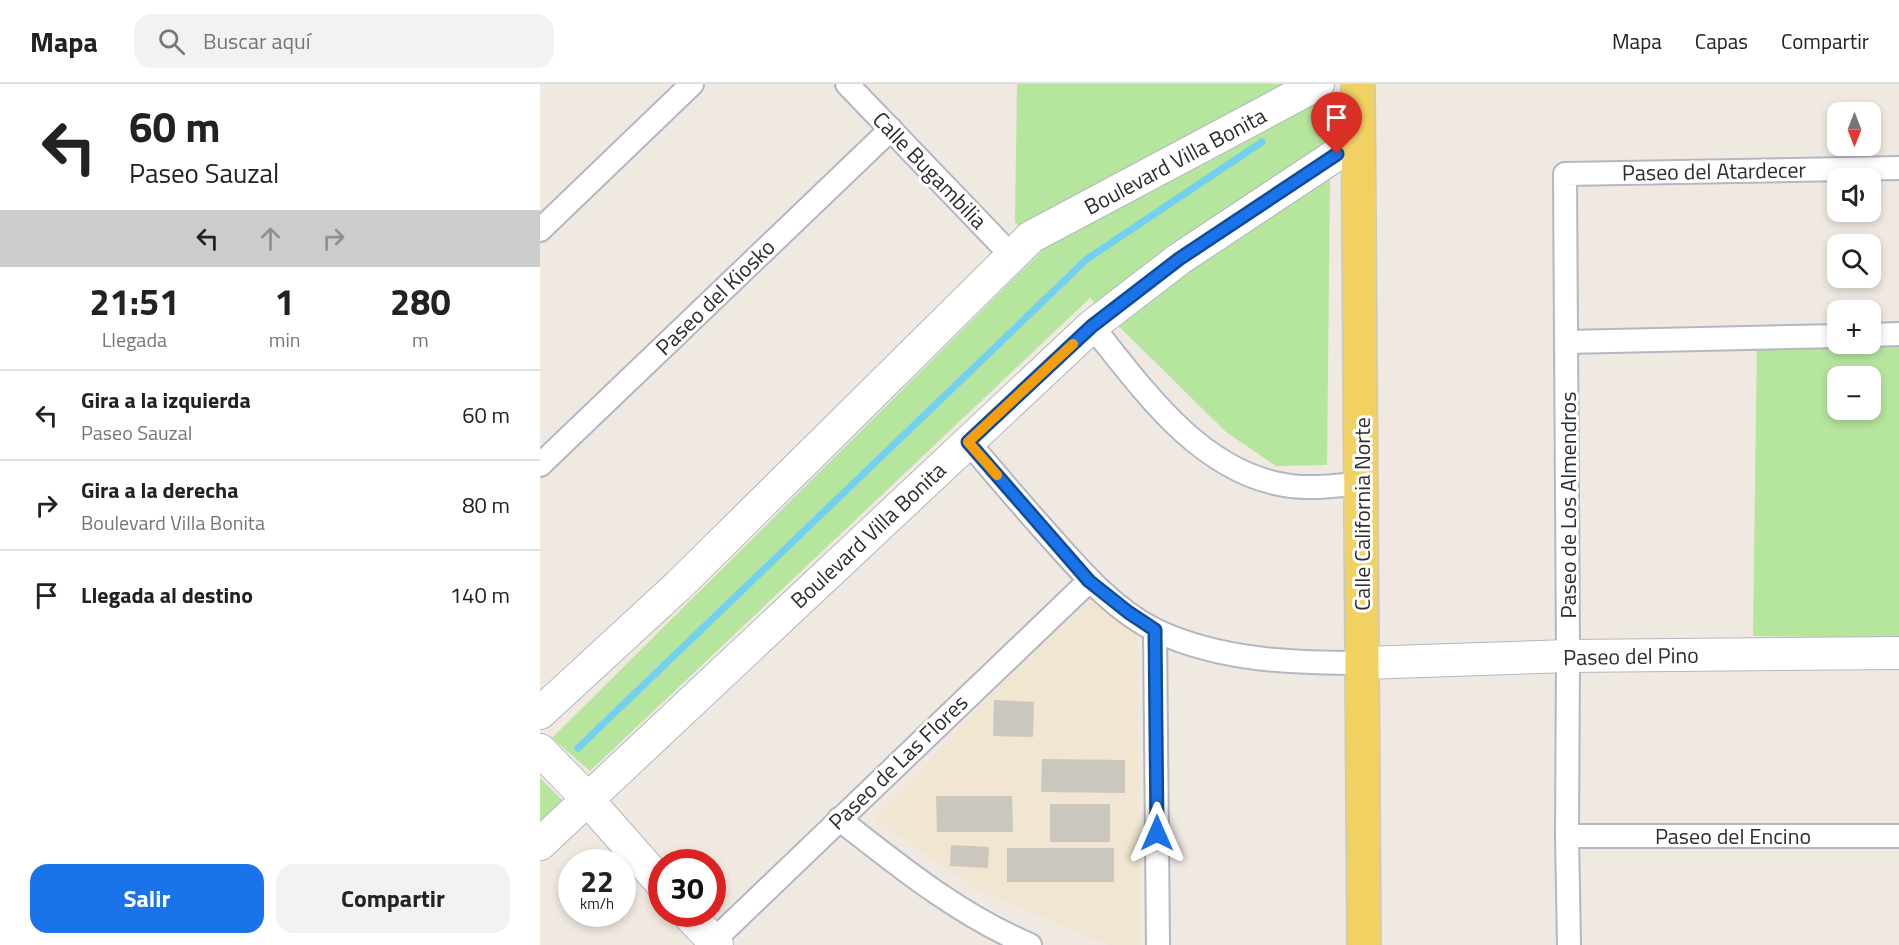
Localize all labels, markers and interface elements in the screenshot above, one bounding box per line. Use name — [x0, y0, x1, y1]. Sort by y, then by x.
search box — [134, 14, 554, 68]
text: Mapa — [30, 20, 98, 63]
text: Buscar aquí — [203, 24, 311, 58]
icon: search — [155, 25, 188, 58]
text: Mapa — [1612, 25, 1662, 57]
text: Capas — [1695, 25, 1748, 57]
text: Compartir — [1781, 25, 1869, 57]
pin — [1311, 92, 1362, 154]
text: 60 m — [129, 94, 221, 158]
street label: Boulevard Villa Bonita — [1078, 99, 1272, 223]
icon: arrive — [1320, 101, 1353, 134]
north arrow — [1827, 102, 1881, 156]
map controls — [1827, 102, 1881, 420]
street label: Calle Bugambilia — [865, 103, 995, 237]
icon: left — [30, 108, 108, 186]
text: Paseo Sauzal — [129, 152, 279, 193]
street label: Paseo del Atardecer — [1622, 152, 1807, 190]
button: sound — [1827, 168, 1881, 222]
icon: left — [191, 222, 224, 255]
icon: ahead — [254, 222, 287, 255]
icon: right — [317, 222, 350, 255]
street label: Paseo del Kiosko — [647, 231, 783, 363]
button: search — [1827, 234, 1881, 288]
text: 21:51 — [89, 274, 179, 329]
text: 1 — [275, 274, 295, 329]
text: 280 — [390, 274, 451, 329]
button: + — [1827, 300, 1881, 354]
text: Llegada — [102, 324, 167, 355]
text: min — [269, 324, 301, 355]
text: m — [412, 324, 429, 355]
button: − — [1827, 366, 1881, 420]
text: Gira a la izquierda — [81, 383, 251, 417]
street label: Paseo de Los Almendros — [1551, 392, 1585, 618]
text: 60 m — [462, 398, 510, 432]
icon: left — [30, 399, 63, 432]
text: Paseo Sauzal — [81, 417, 192, 448]
street label: Calle California Norte — [1345, 417, 1379, 611]
street label: Boulevard Villa Bonita — [782, 454, 954, 616]
text: Gira a la derecha — [81, 473, 238, 507]
text: 80 m — [462, 488, 510, 522]
icon: right — [30, 489, 63, 522]
text: Boulevard Villa Bonita — [81, 507, 265, 538]
text: Llegada al destino — [81, 578, 253, 612]
text: 140 m — [450, 578, 510, 612]
icon: arrive — [30, 579, 63, 612]
street label: Paseo del Pino — [1563, 638, 1699, 674]
street label: Paseo de Las Flores — [820, 686, 976, 838]
position arrow — [1125, 801, 1189, 865]
street label: Paseo del Encino — [1655, 819, 1811, 853]
speed limit sign: 30 — [648, 849, 726, 927]
text: 22 — [580, 858, 614, 904]
button: Salir — [30, 864, 264, 933]
button: Compartir — [276, 864, 510, 933]
text: km/h — [580, 892, 614, 915]

